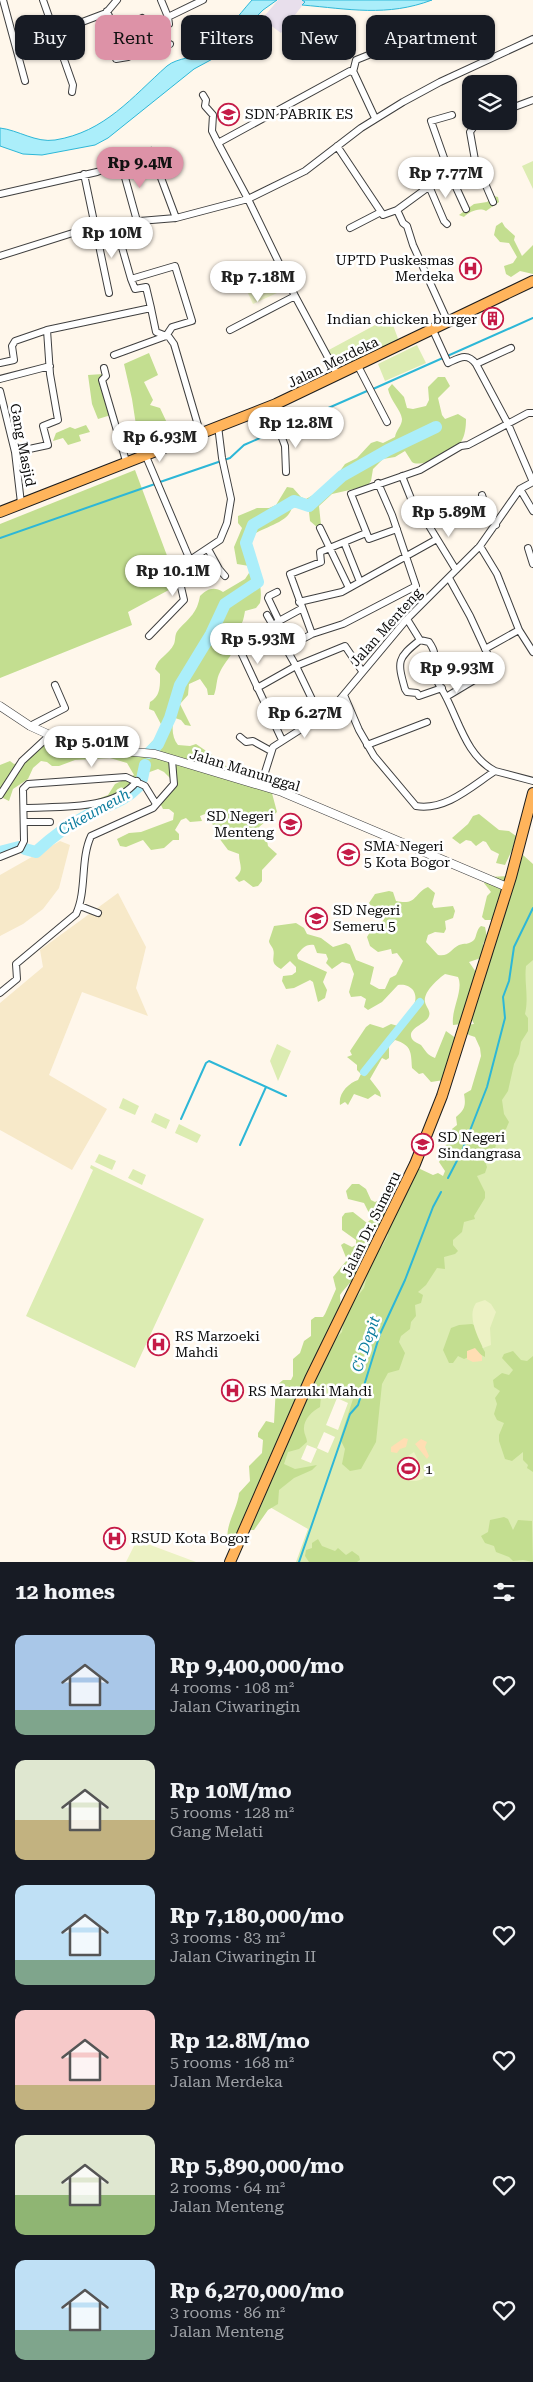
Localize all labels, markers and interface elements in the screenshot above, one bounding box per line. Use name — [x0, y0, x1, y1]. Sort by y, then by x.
chip: Buy — [15, 15, 85, 60]
chip: Rent — [95, 15, 171, 60]
chip: Filters — [181, 15, 272, 60]
chip: New — [282, 15, 356, 60]
chip: Apartment — [366, 15, 495, 60]
map controls — [462, 75, 517, 130]
button: layers — [462, 75, 517, 130]
school or university icon: SDN PABRIK ES — [217, 102, 241, 126]
place label: SDN PABRIK ES — [245, 106, 354, 122]
pin: Rp 9.4M — [94, 146, 186, 189]
text: Rp 9.4M — [107, 153, 173, 172]
pin: Rp 7.77M — [394, 156, 498, 199]
text: Rp 7.77M — [409, 163, 483, 182]
pin: Rp 10M — [71, 216, 153, 259]
text: Rp 10M — [82, 223, 142, 242]
place label: UPTD Puskesmas Merdeka — [335, 252, 454, 284]
hospital icon: UPTD Puskesmas Merdeka — [458, 256, 482, 280]
pin: Rp 7.18M — [206, 260, 310, 303]
text: Rp 7.18M — [221, 267, 295, 286]
building icon: Indian chicken burger — [481, 307, 505, 331]
place label: Indian chicken burger — [327, 311, 477, 327]
street label: Jalan Merdeka — [285, 333, 381, 391]
street label: Gang Masjid — [7, 402, 39, 488]
pin: Rp 12.8M — [244, 406, 348, 449]
text: Rp 12.8M — [259, 413, 333, 432]
pin: Rp 6.93M — [108, 420, 212, 463]
text: Rp 6.93M — [123, 427, 197, 446]
pin: Rp 5.89M — [397, 496, 501, 538]
text: Rp 5.89M — [412, 502, 486, 521]
pin: Rp 10.1M — [121, 554, 225, 597]
text: Rp 10.1M — [136, 561, 210, 580]
street label: Jalan Menteng — [347, 585, 425, 669]
pin: Rp 5.93M — [206, 622, 310, 665]
text: Rp 5.93M — [221, 629, 295, 648]
pin: Rp 9.93M — [405, 652, 509, 694]
text: Rp 9.93M — [420, 658, 494, 677]
pin: Rp 6.27M — [253, 696, 357, 739]
text: Rp 6.27M — [268, 703, 342, 722]
pin: Rp 5.01M — [40, 726, 144, 768]
text: Rp 5.01M — [55, 732, 129, 751]
street label: Jalan Manunggal — [188, 746, 303, 795]
water label: Cikeumeuh — [55, 785, 133, 839]
place label: SD Negeri Menteng — [207, 808, 275, 840]
school or university icon: SD Negeri Menteng — [278, 812, 302, 836]
place label: SMA Negeri 5 Kota Bogor — [364, 838, 450, 870]
school or university icon: SMA Negeri 5 Kota Bogor — [336, 842, 360, 866]
place label: SD Negeri Semeru 5 — [333, 902, 401, 934]
school or university icon: SD Negeri Semeru 5 — [305, 906, 329, 930]
place label: SD Negeri Sindangrasa — [438, 1129, 522, 1161]
school or university icon: SD Negeri Sindangrasa — [410, 1133, 434, 1157]
street label: Jalan Dr. Sumeru — [339, 1168, 404, 1279]
water label: Ci Depit — [348, 1313, 384, 1374]
place label: RS Marzoeki Mahdi — [175, 1328, 260, 1360]
hospital icon: RS Marzoeki Mahdi — [147, 1332, 171, 1356]
hospital icon: RS Marzuki Mahdi — [220, 1379, 244, 1403]
place label: RS Marzuki Mahdi — [248, 1383, 373, 1399]
sports icon: 1 — [397, 1457, 421, 1481]
place label: 1 — [425, 1461, 433, 1477]
hospital icon: RSUD Kota Bogor — [103, 1526, 127, 1550]
place label: RSUD Kota Bogor — [131, 1530, 250, 1546]
icon: filters — [490, 1578, 518, 1606]
text: 12 homes — [15, 1580, 115, 1604]
text: Rp 9,400,000/mo — [170, 1654, 344, 1678]
icon: home — [55, 1655, 115, 1715]
icon: heart — [490, 1671, 518, 1699]
text: 4 rooms · 108 m² — [170, 1678, 294, 1697]
text: Jalan Ciwaringin — [170, 1697, 300, 1716]
text: Rp 10M/mo — [170, 1779, 292, 1803]
icon: home — [55, 1780, 115, 1840]
icon: heart — [490, 1796, 518, 1824]
text: 5 rooms · 128 m² — [170, 1803, 294, 1822]
text: Gang Melati — [170, 1822, 263, 1841]
text: Rp 7,180,000/mo — [170, 1904, 344, 1928]
icon: home — [55, 1905, 115, 1965]
icon: heart — [490, 1921, 518, 1949]
text: 3 rooms · 83 m² — [170, 1928, 285, 1947]
text: Jalan Ciwaringin II — [170, 1947, 316, 1966]
text: Rp 12.8M/mo — [170, 2029, 310, 2053]
icon: home — [55, 2030, 115, 2090]
icon: heart — [490, 2046, 518, 2074]
text: 5 rooms · 168 m² — [170, 2053, 294, 2072]
text: Jalan Merdeka — [170, 2072, 283, 2091]
text: Rp 5,890,000/mo — [170, 2154, 344, 2178]
icon: home — [55, 2155, 115, 2215]
icon: heart — [490, 2171, 518, 2199]
text: 2 rooms · 64 m² — [170, 2178, 285, 2197]
text: Jalan Menteng — [170, 2197, 284, 2216]
text: Rp 6,270,000/mo — [170, 2279, 344, 2303]
icon: home — [55, 2280, 115, 2340]
icon: heart — [490, 2296, 518, 2324]
text: 3 rooms · 86 m² — [170, 2303, 285, 2322]
text: Jalan Menteng — [170, 2322, 284, 2341]

